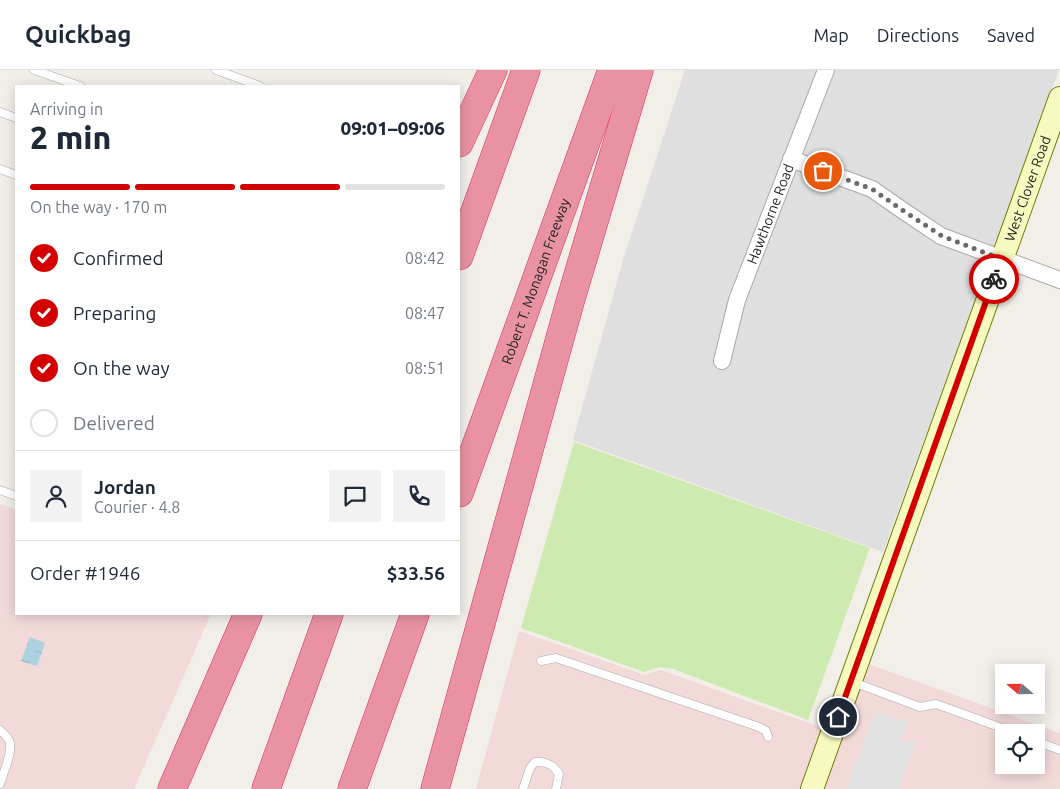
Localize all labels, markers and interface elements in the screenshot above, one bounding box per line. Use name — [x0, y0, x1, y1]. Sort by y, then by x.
text: Quickbag — [25, 21, 131, 48]
text: Map — [813, 25, 849, 45]
text: Directions — [877, 25, 959, 45]
text: Saved — [987, 25, 1035, 45]
text: Arriving in — [30, 100, 103, 118]
text: 09:01–09:06 — [340, 117, 445, 139]
text: 2 min — [30, 119, 111, 155]
street label: West Clover Road — [1001, 134, 1054, 244]
pin — [802, 150, 844, 192]
icon: bag — [809, 157, 837, 185]
street label: Hawthorne Road — [744, 162, 797, 266]
street label: Robert T. Monagan Freeway — [498, 196, 573, 367]
text: On the way · 170 m — [30, 198, 167, 216]
icon: check — [30, 244, 58, 272]
text: Confirmed — [73, 247, 164, 269]
text: 08:42 — [405, 249, 445, 267]
courier — [969, 254, 1019, 304]
icon: bike — [980, 265, 1008, 293]
icon: check — [30, 299, 58, 327]
text: Preparing — [73, 302, 157, 324]
text: 08:47 — [405, 304, 445, 322]
icon: check — [30, 354, 58, 382]
text: On the way — [73, 357, 170, 379]
text: 08:51 — [405, 359, 445, 377]
text: Delivered — [73, 412, 155, 434]
button: person — [30, 470, 82, 522]
button: chat — [329, 470, 381, 522]
button: phone — [393, 470, 445, 522]
text: Jordan — [94, 476, 156, 498]
text: Courier · 4.8 — [94, 498, 180, 516]
text: Order #1946 — [30, 562, 140, 584]
text: $33.56 — [387, 562, 445, 584]
north arrow — [995, 664, 1045, 714]
map controls — [995, 664, 1045, 774]
pin — [817, 696, 859, 738]
icon: home — [824, 703, 852, 731]
button: locate — [995, 724, 1045, 774]

